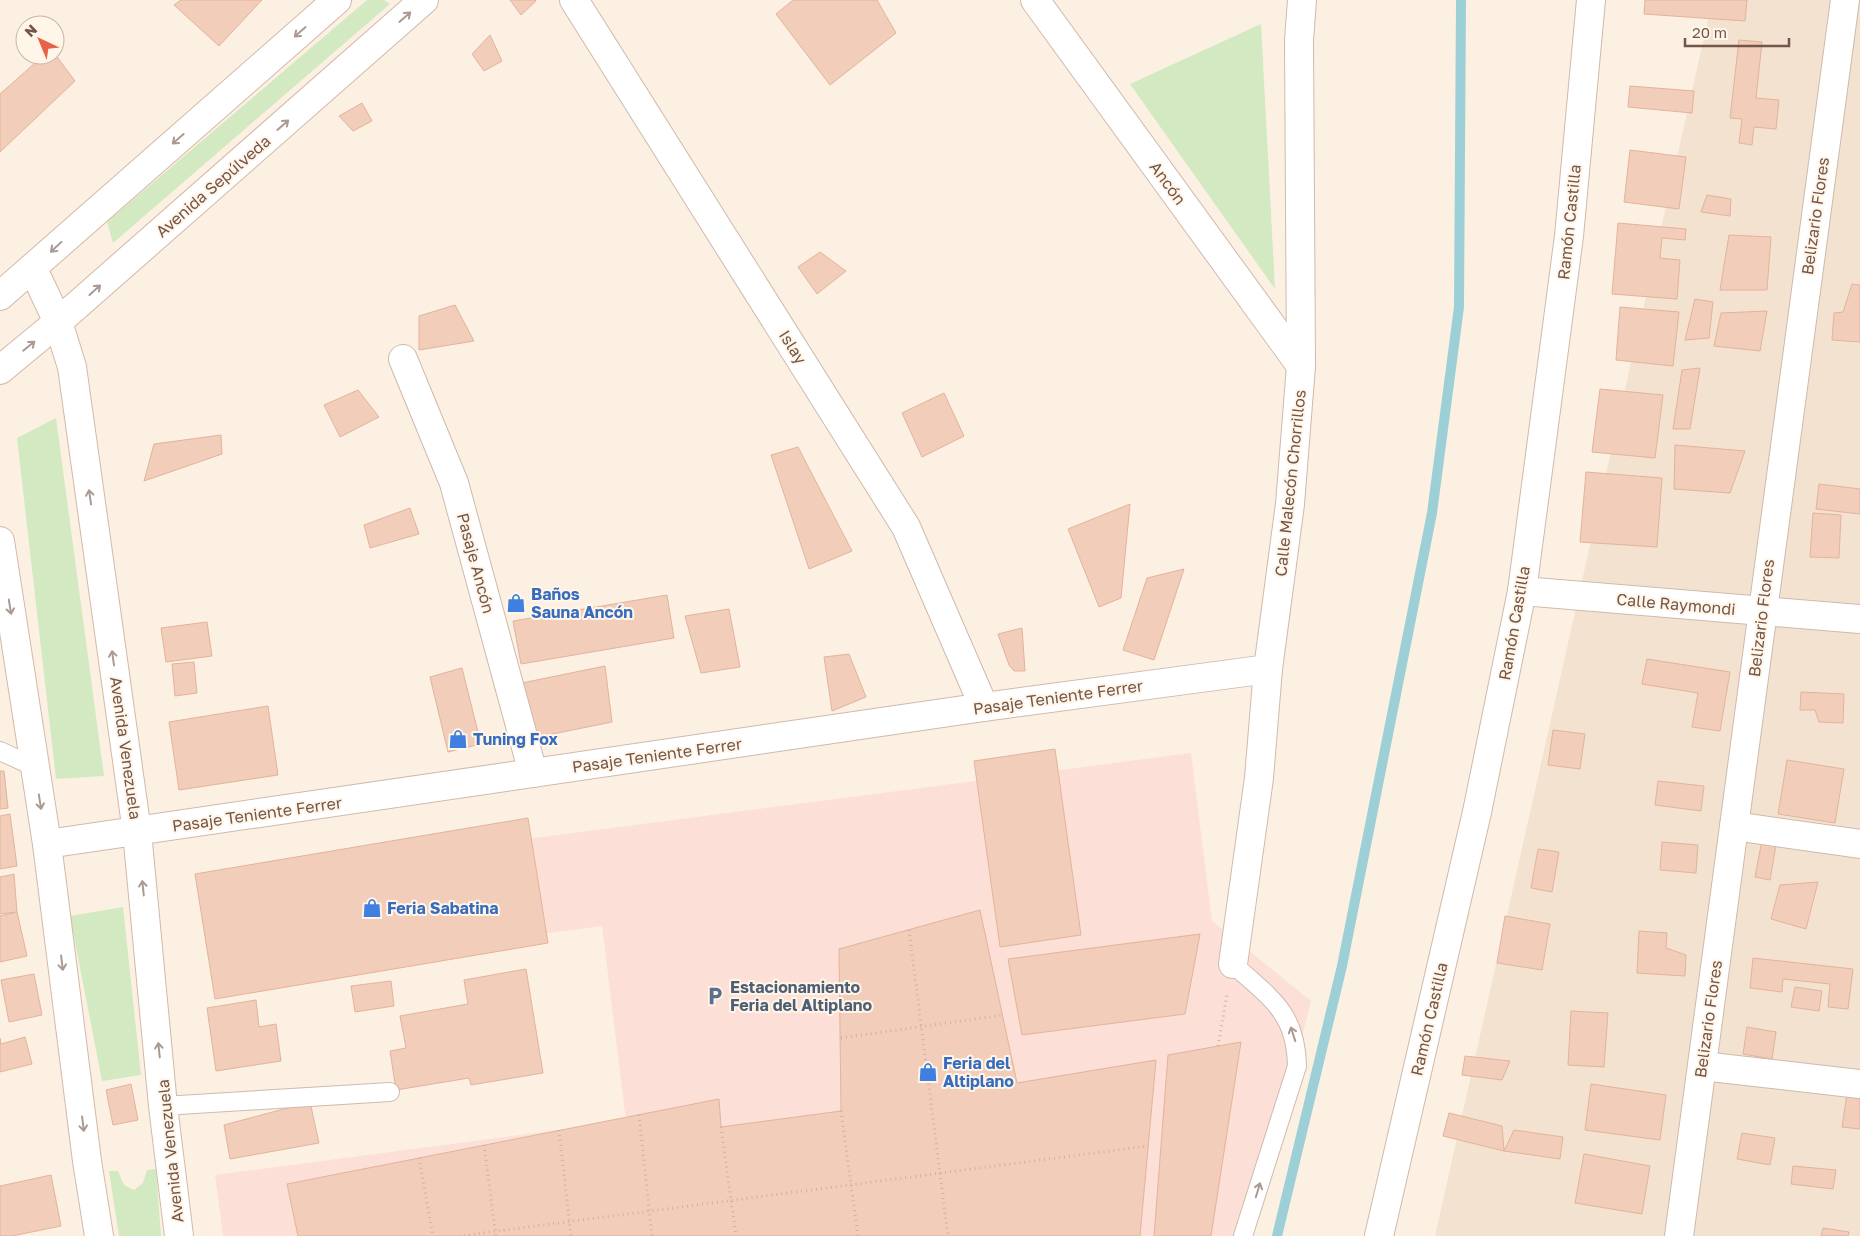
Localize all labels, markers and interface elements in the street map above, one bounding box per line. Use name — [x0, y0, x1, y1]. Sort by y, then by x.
one-way arrow — [398, 12, 411, 23]
north arrow — [15, 15, 65, 65]
scale bar — [1685, 15, 1789, 47]
text: N — [21, 20, 40, 40]
text: 20 m — [1692, 23, 1727, 41]
one-way arrow — [294, 26, 307, 38]
one-way arrow — [276, 119, 289, 130]
street label: Avenida Sepúlveda — [152, 131, 274, 241]
one-way arrow — [172, 133, 185, 144]
street label: Belizario Flores — [1797, 156, 1833, 276]
street label: Ancón — [1146, 157, 1190, 209]
street label: Ramón Castilla — [1553, 163, 1585, 281]
one-way arrow — [50, 241, 63, 253]
one-way arrow — [88, 284, 101, 295]
street label: Islay — [775, 326, 811, 368]
one-way arrow — [22, 341, 35, 352]
street label: Calle Malecón Chorrillos — [1270, 389, 1310, 577]
one-way arrow — [85, 489, 95, 505]
street label: Pasaje Ancón — [453, 511, 499, 615]
street label: Belizario Flores — [1744, 558, 1778, 678]
street label: Ramón Castilla — [1494, 564, 1534, 682]
place label: Baños Sauna Ancón — [531, 584, 633, 622]
street label: Calle Raymondi — [1616, 589, 1736, 619]
shop icon: Baños Sauna Ancón — [505, 592, 527, 614]
one-way arrow — [5, 598, 15, 614]
one-way arrow — [108, 650, 118, 666]
street label: Avenida Venezuela — [106, 675, 146, 821]
street label: Pasaje Teniente Ferrer — [972, 675, 1144, 719]
shop icon: Tuning Fox — [447, 728, 469, 750]
place label: Tuning Fox — [473, 729, 559, 749]
street label: Pasaje Teniente Ferrer — [571, 733, 743, 777]
street label: Pasaje Teniente Ferrer — [171, 792, 343, 836]
one-way arrow — [36, 793, 46, 809]
one-way arrow — [138, 881, 148, 897]
shop icon: Feria Sabatina — [361, 897, 383, 919]
place label: Feria Sabatina — [387, 898, 499, 918]
one-way arrow — [57, 954, 67, 970]
street label: Belizario Flores — [1690, 959, 1726, 1079]
street label: Ramón Castilla — [1406, 960, 1452, 1078]
place label: Estacionamiento Feria del Altiplano — [730, 977, 873, 1015]
parking icon: Estacionamiento Feria del Altiplano — [704, 985, 726, 1007]
one-way arrow — [1288, 1026, 1297, 1042]
one-way arrow — [154, 1042, 164, 1058]
place label: Feria del Altiplano — [943, 1053, 1014, 1091]
shop icon: Feria del Altiplano — [917, 1061, 939, 1083]
street label: Avenida Venezuela — [153, 1078, 187, 1224]
one-way arrow — [78, 1116, 88, 1132]
one-way arrow — [1254, 1182, 1263, 1198]

